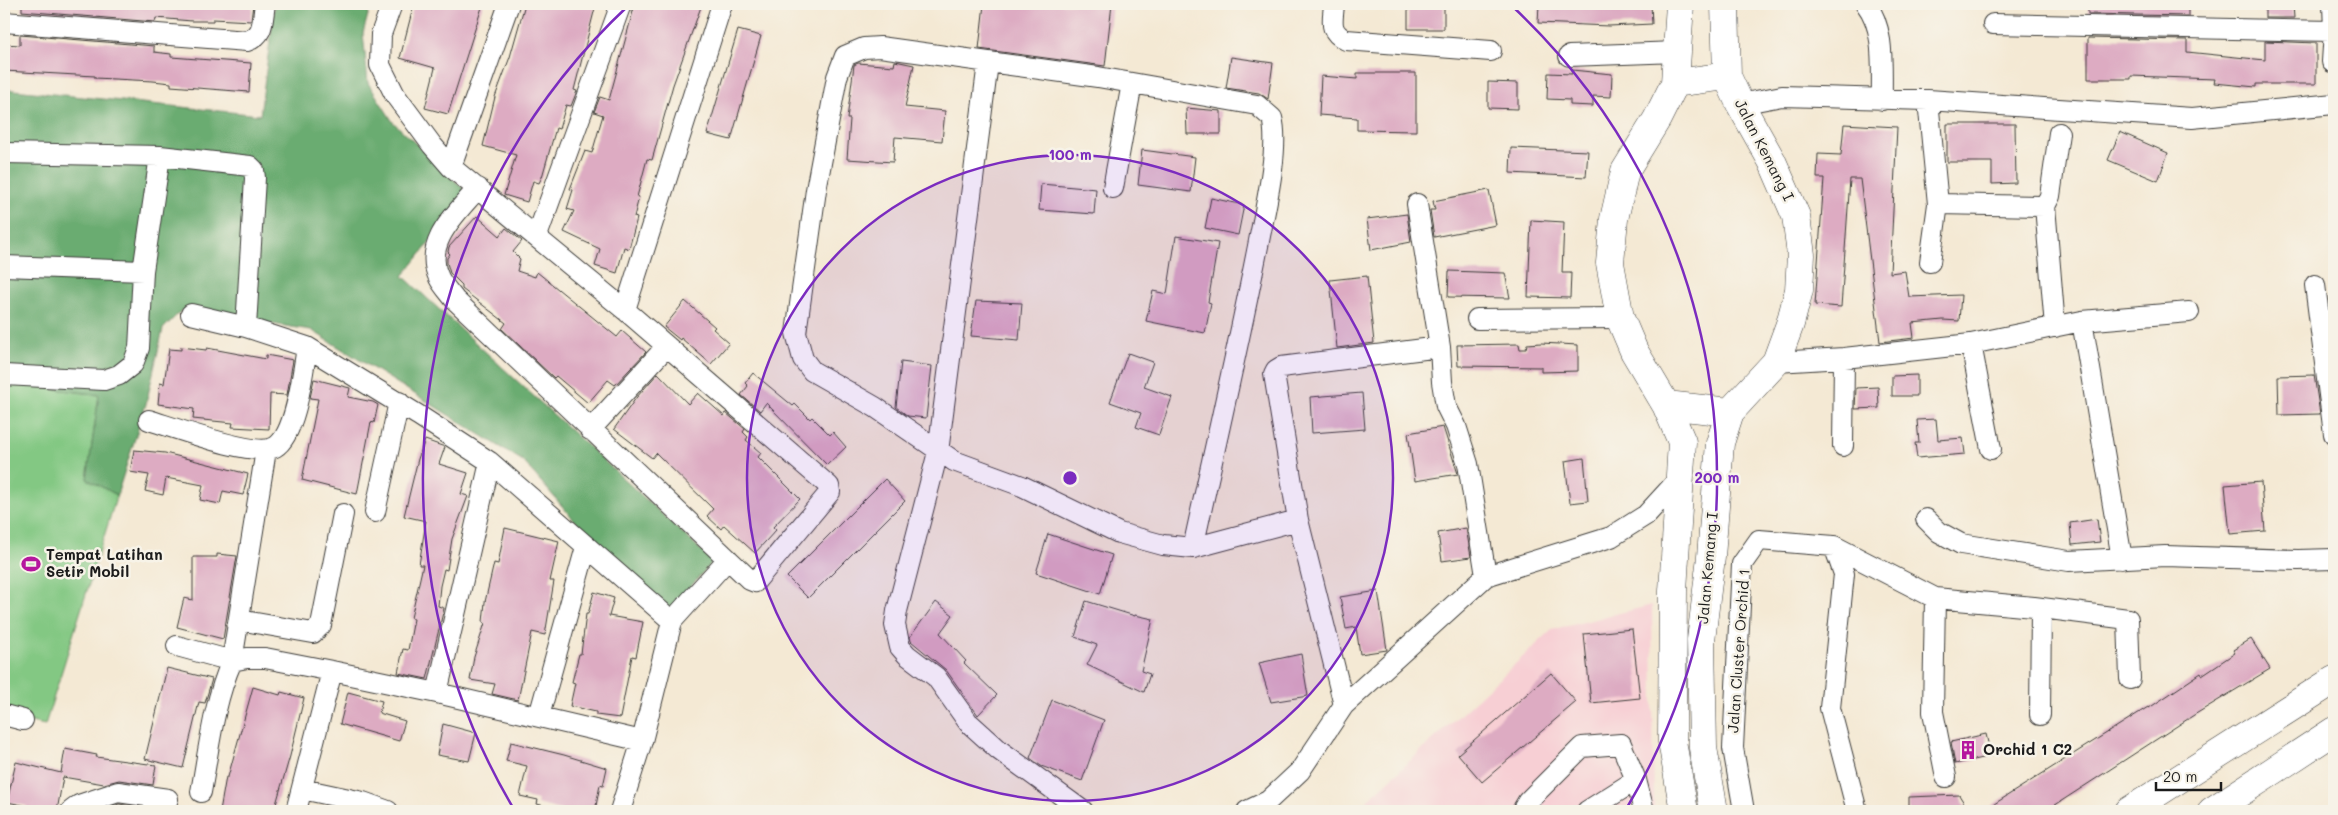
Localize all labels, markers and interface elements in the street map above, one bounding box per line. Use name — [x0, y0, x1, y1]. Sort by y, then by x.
street label: Jalan Kemang I — [1731, 95, 1799, 204]
text: 100 m — [1048, 144, 1092, 164]
text: 200 m — [1695, 467, 1740, 487]
centre of rings — [1061, 469, 1079, 487]
street label: Jalan Kemang I — [1692, 511, 1722, 625]
place label: Tempat Latihan Setir Mobil — [46, 544, 163, 581]
sports icon: Tempat Latihan Setir Mobil — [20, 553, 42, 575]
street label: Jalan Cluster Orchid 1 — [1722, 568, 1754, 734]
building icon: Orchid 1 C2 — [1957, 739, 1979, 761]
place label: Orchid 1 C2 — [1983, 739, 2072, 759]
scale bar — [2156, 760, 2220, 792]
text: 20 m — [2163, 766, 2197, 786]

